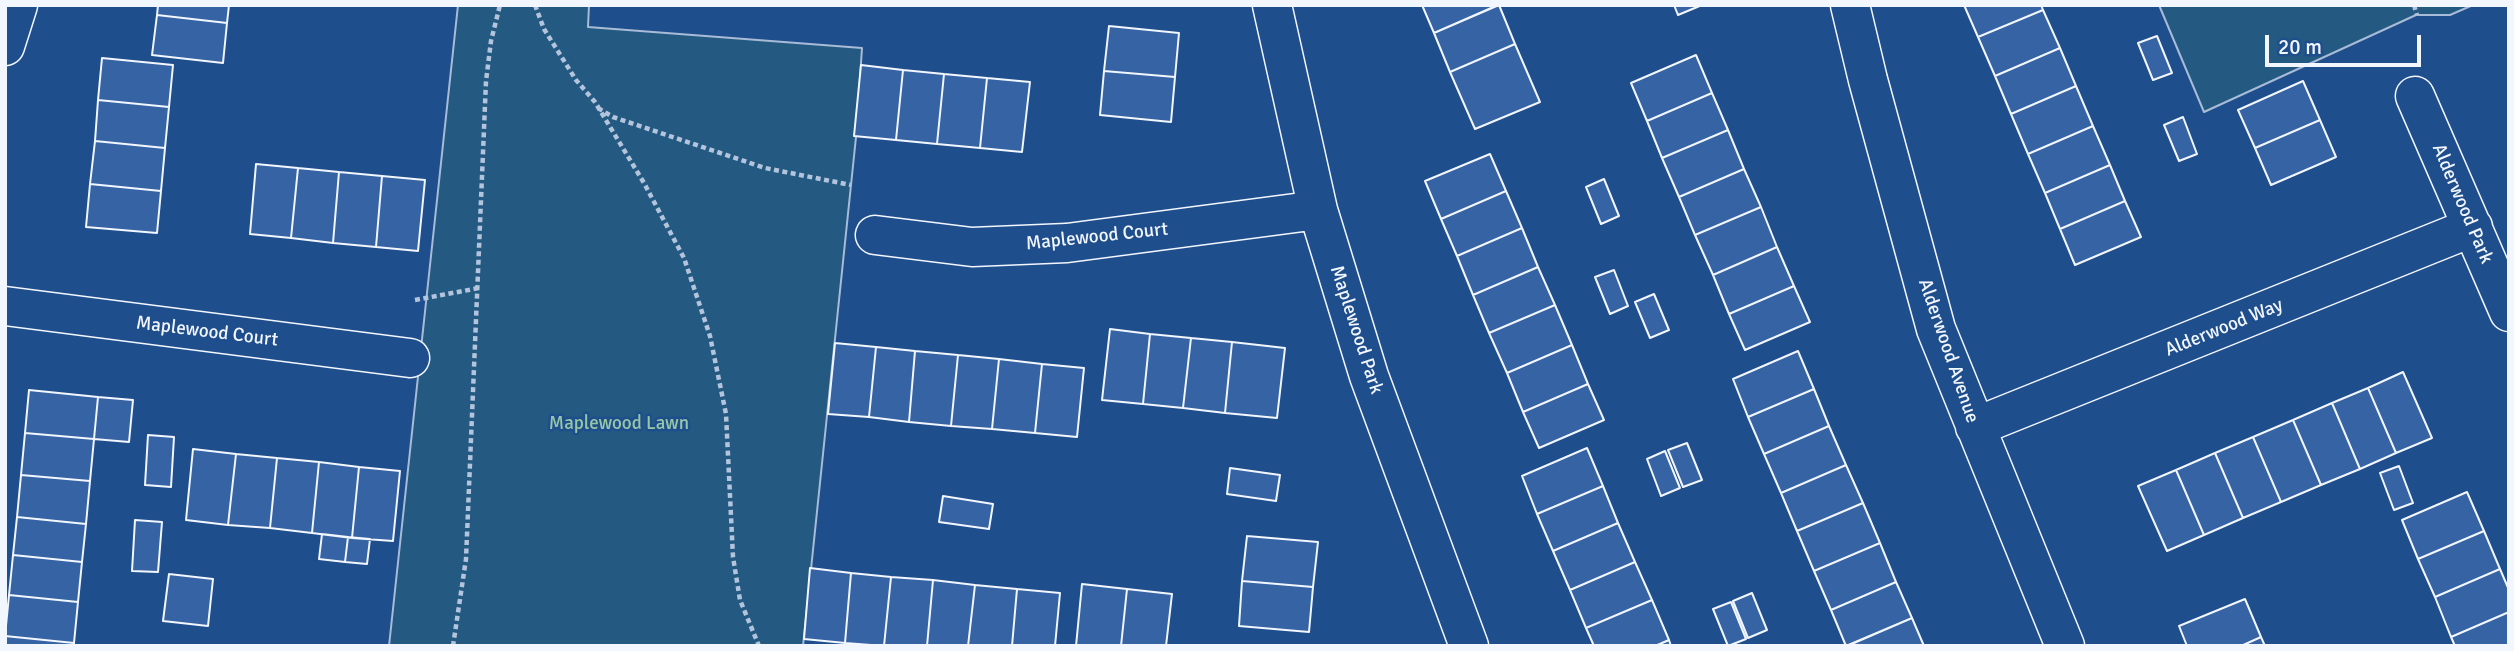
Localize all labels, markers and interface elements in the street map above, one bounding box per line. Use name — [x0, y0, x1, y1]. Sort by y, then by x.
scale bar — [2269, 21, 2425, 65]
text: 20 m — [2278, 34, 2322, 60]
street label: Alderwood Park — [2427, 141, 2497, 267]
street label: Maplewood Court — [1025, 218, 1169, 256]
street label: Maplewood Park — [1324, 263, 1388, 397]
street label: Alderwood Avenue — [1913, 276, 1983, 426]
street label: Alderwood Way — [2162, 294, 2286, 362]
street label: Maplewood Court — [135, 312, 279, 352]
park label: Maplewood Lawn — [549, 413, 689, 435]

